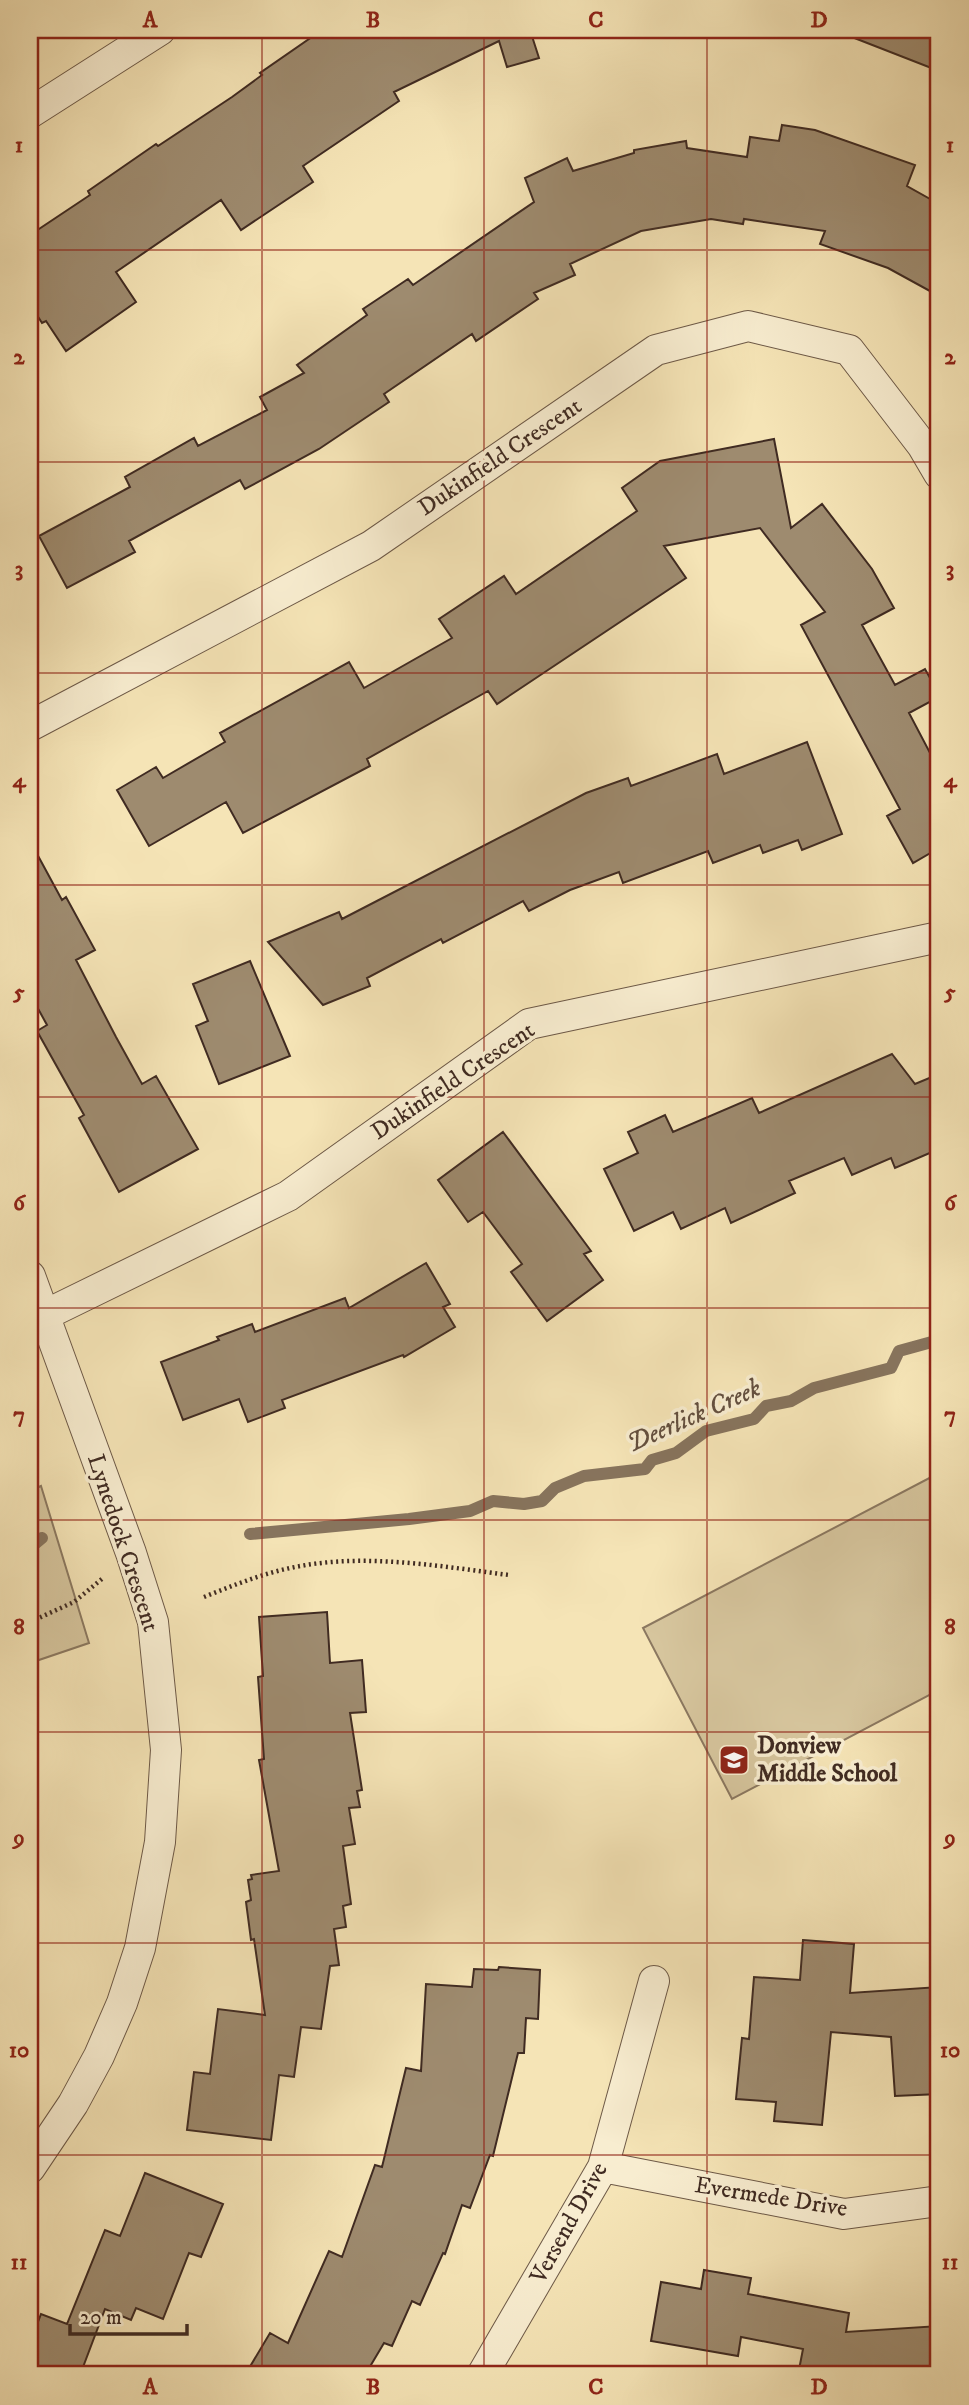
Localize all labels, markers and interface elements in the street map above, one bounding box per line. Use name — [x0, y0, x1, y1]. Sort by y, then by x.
text: A — [142, 6, 159, 35]
text: B — [366, 6, 380, 35]
text: C — [588, 6, 604, 35]
text: D — [810, 6, 828, 35]
text: 1 — [15, 131, 23, 160]
text: 1 — [946, 131, 954, 160]
text: 2 — [13, 343, 25, 372]
text: 2 — [944, 343, 956, 372]
street label: Dukinfield Crescent — [412, 391, 588, 523]
text: 3 — [15, 555, 23, 584]
text: 3 — [946, 555, 954, 584]
text: 4 — [12, 766, 27, 795]
text: 4 — [943, 766, 958, 795]
text: 5 — [12, 978, 25, 1007]
text: 5 — [943, 978, 956, 1007]
street label: Dukinfield Crescent — [365, 1015, 541, 1147]
text: 6 — [13, 1189, 27, 1218]
text: 6 — [944, 1189, 958, 1218]
water label: Deerlick Creek — [622, 1372, 766, 1460]
text: 7 — [13, 1401, 25, 1430]
text: 7 — [944, 1401, 956, 1430]
street label: Lynedock Crescent — [80, 1450, 166, 1636]
text: 8 — [13, 1613, 25, 1642]
text: 8 — [944, 1613, 956, 1642]
place label: Donview Middle School — [757, 1731, 898, 1789]
school or university icon: Donview Middle School — [717, 1743, 751, 1777]
text: 9 — [11, 1824, 25, 1853]
text: 9 — [942, 1824, 956, 1853]
text: 10 — [9, 2036, 29, 2065]
text: 10 — [940, 2036, 960, 2065]
street label: Versend Drive — [523, 2157, 615, 2290]
street label: Evermede Drive — [692, 2170, 850, 2224]
text: 11 — [11, 2248, 27, 2277]
text: 11 — [942, 2248, 958, 2277]
scale bar — [70, 2293, 187, 2337]
text: 20 m — [80, 2305, 122, 2331]
text: A — [142, 2373, 159, 2402]
text: B — [366, 2373, 380, 2402]
text: C — [588, 2373, 604, 2402]
text: D — [810, 2373, 828, 2402]

